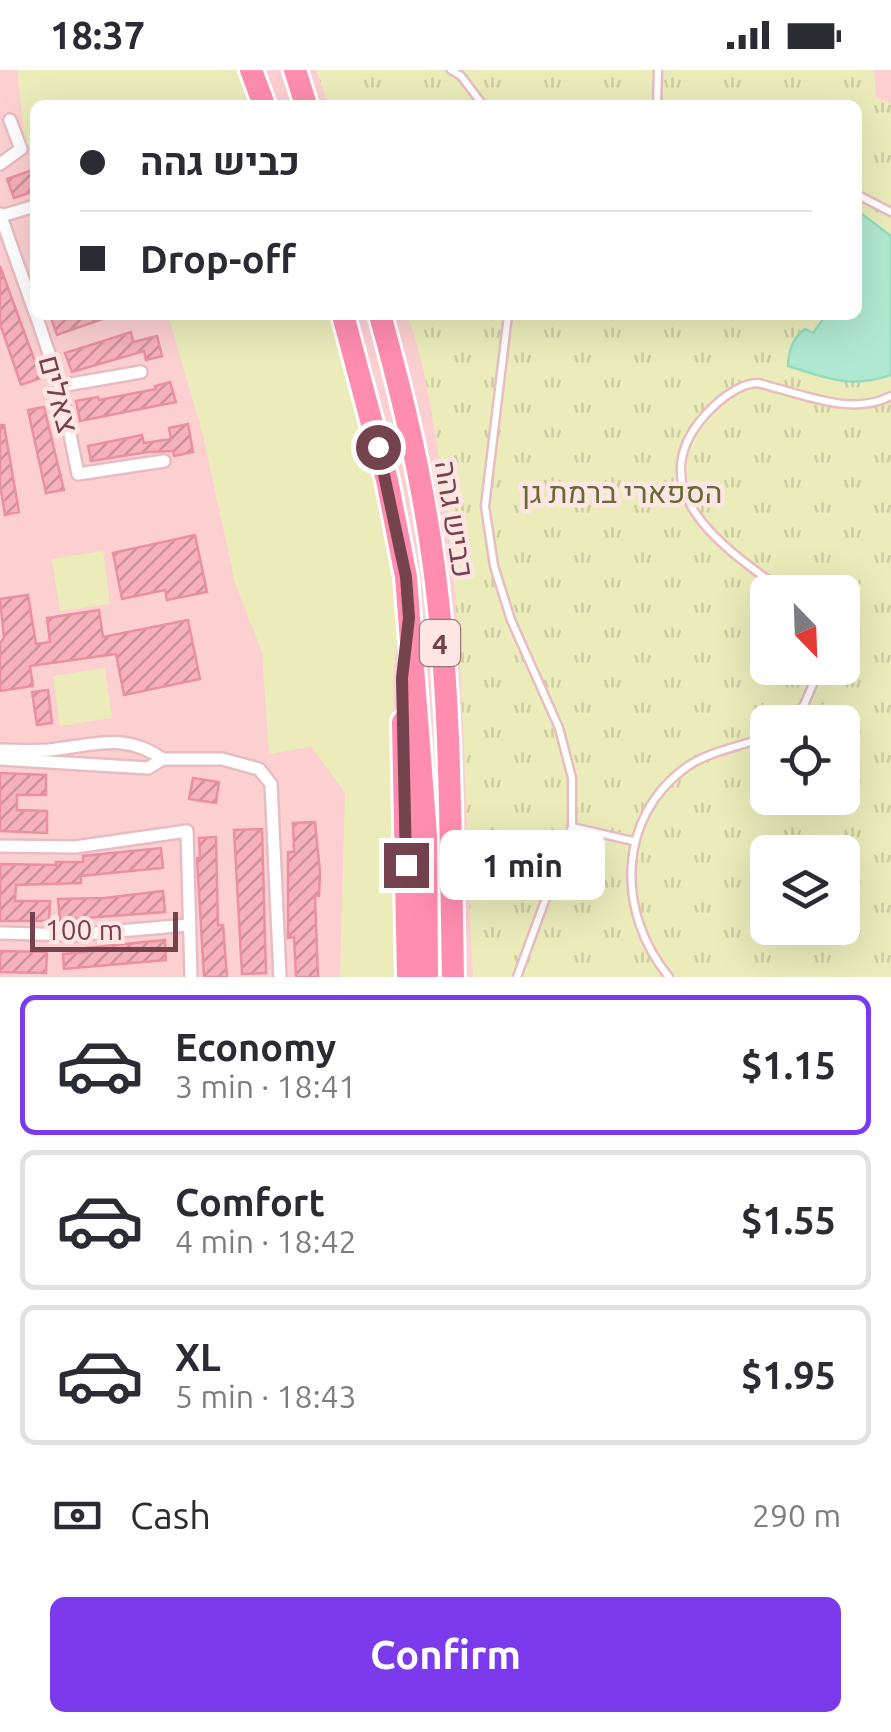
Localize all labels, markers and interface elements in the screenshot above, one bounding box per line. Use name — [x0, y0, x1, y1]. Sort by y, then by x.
text: 18:37 — [50, 14, 145, 56]
text: כביש גהה — [140, 140, 300, 182]
text: Drop-off — [140, 238, 296, 280]
street label: צאלים — [32, 351, 86, 437]
route start — [356, 425, 401, 470]
street label: כביש גהה — [429, 458, 481, 580]
park label: הספארי ברמת גן — [522, 475, 722, 509]
north arrow — [750, 575, 860, 685]
map controls — [750, 575, 860, 945]
road number: 4 — [420, 620, 460, 666]
button: locate — [750, 705, 860, 815]
callout: 1 min — [441, 830, 606, 900]
button: layers — [750, 835, 860, 945]
route end — [384, 843, 429, 888]
text: 1 min — [482, 847, 563, 883]
scale bar — [30, 907, 178, 951]
text: 100 m — [45, 914, 123, 945]
icon: car — [55, 1020, 145, 1110]
text: Economy — [175, 1026, 336, 1068]
text: $1.15 — [741, 1044, 836, 1086]
text: 3 min · 18:41 — [175, 1068, 357, 1104]
icon: car — [55, 1175, 145, 1265]
text: Comfort — [175, 1181, 325, 1223]
text: $1.55 — [741, 1199, 836, 1241]
text: 4 min · 18:42 — [175, 1223, 357, 1259]
icon: car — [55, 1330, 145, 1420]
text: XL — [175, 1336, 221, 1378]
text: $1.95 — [741, 1354, 836, 1396]
text: 5 min · 18:43 — [175, 1378, 357, 1414]
icon: cash — [50, 1488, 105, 1543]
text: Cash — [130, 1494, 211, 1536]
text: 290 m — [752, 1497, 841, 1533]
button: Confirm — [50, 1597, 841, 1712]

